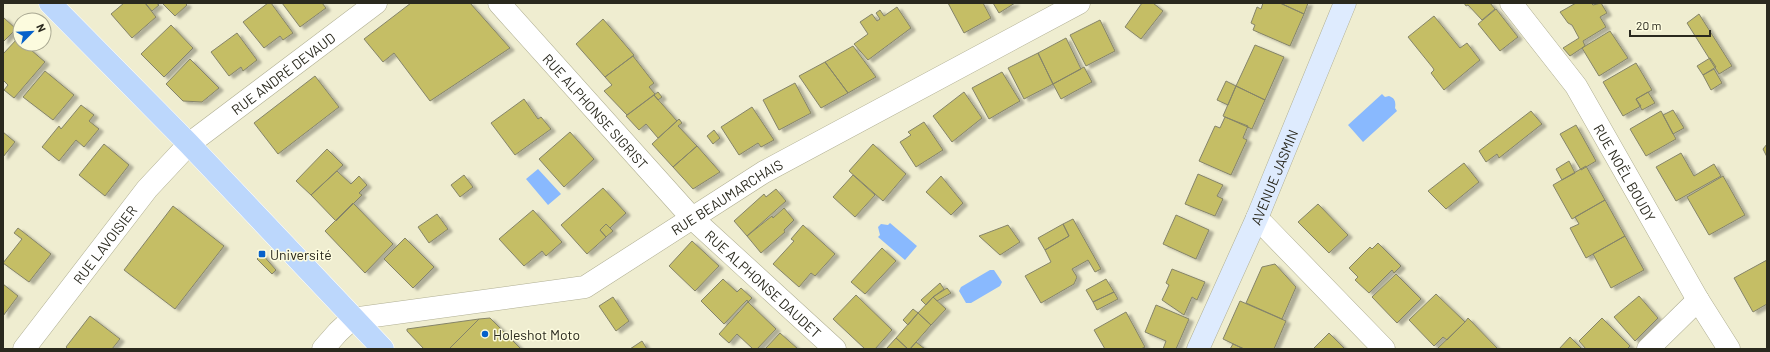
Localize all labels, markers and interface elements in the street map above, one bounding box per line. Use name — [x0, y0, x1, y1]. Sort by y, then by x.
north arrow — [12, 12, 52, 52]
scale bar — [1630, 12, 1710, 38]
text: 20 m — [1636, 18, 1662, 32]
text: N — [34, 22, 49, 34]
street label: RUE ANDRÉ DEVAUD — [228, 29, 338, 118]
street label: RUE ALPHONSE SIGRIST — [540, 50, 652, 172]
street label: RUE NOËL BOUDY — [1591, 121, 1660, 224]
street label: AVENUE JASMIN — [1247, 127, 1301, 227]
street label: RUE BEAUMARCHAIS — [668, 155, 785, 238]
street label: RUE LAVOISIER — [69, 202, 140, 287]
street label: RUE ALPHONSE DAUDET — [702, 226, 825, 341]
place label: Université — [270, 246, 332, 263]
marker: Université — [257, 249, 267, 259]
place label: Holeshot Moto — [493, 326, 580, 343]
marker: Holeshot Moto — [480, 329, 490, 339]

